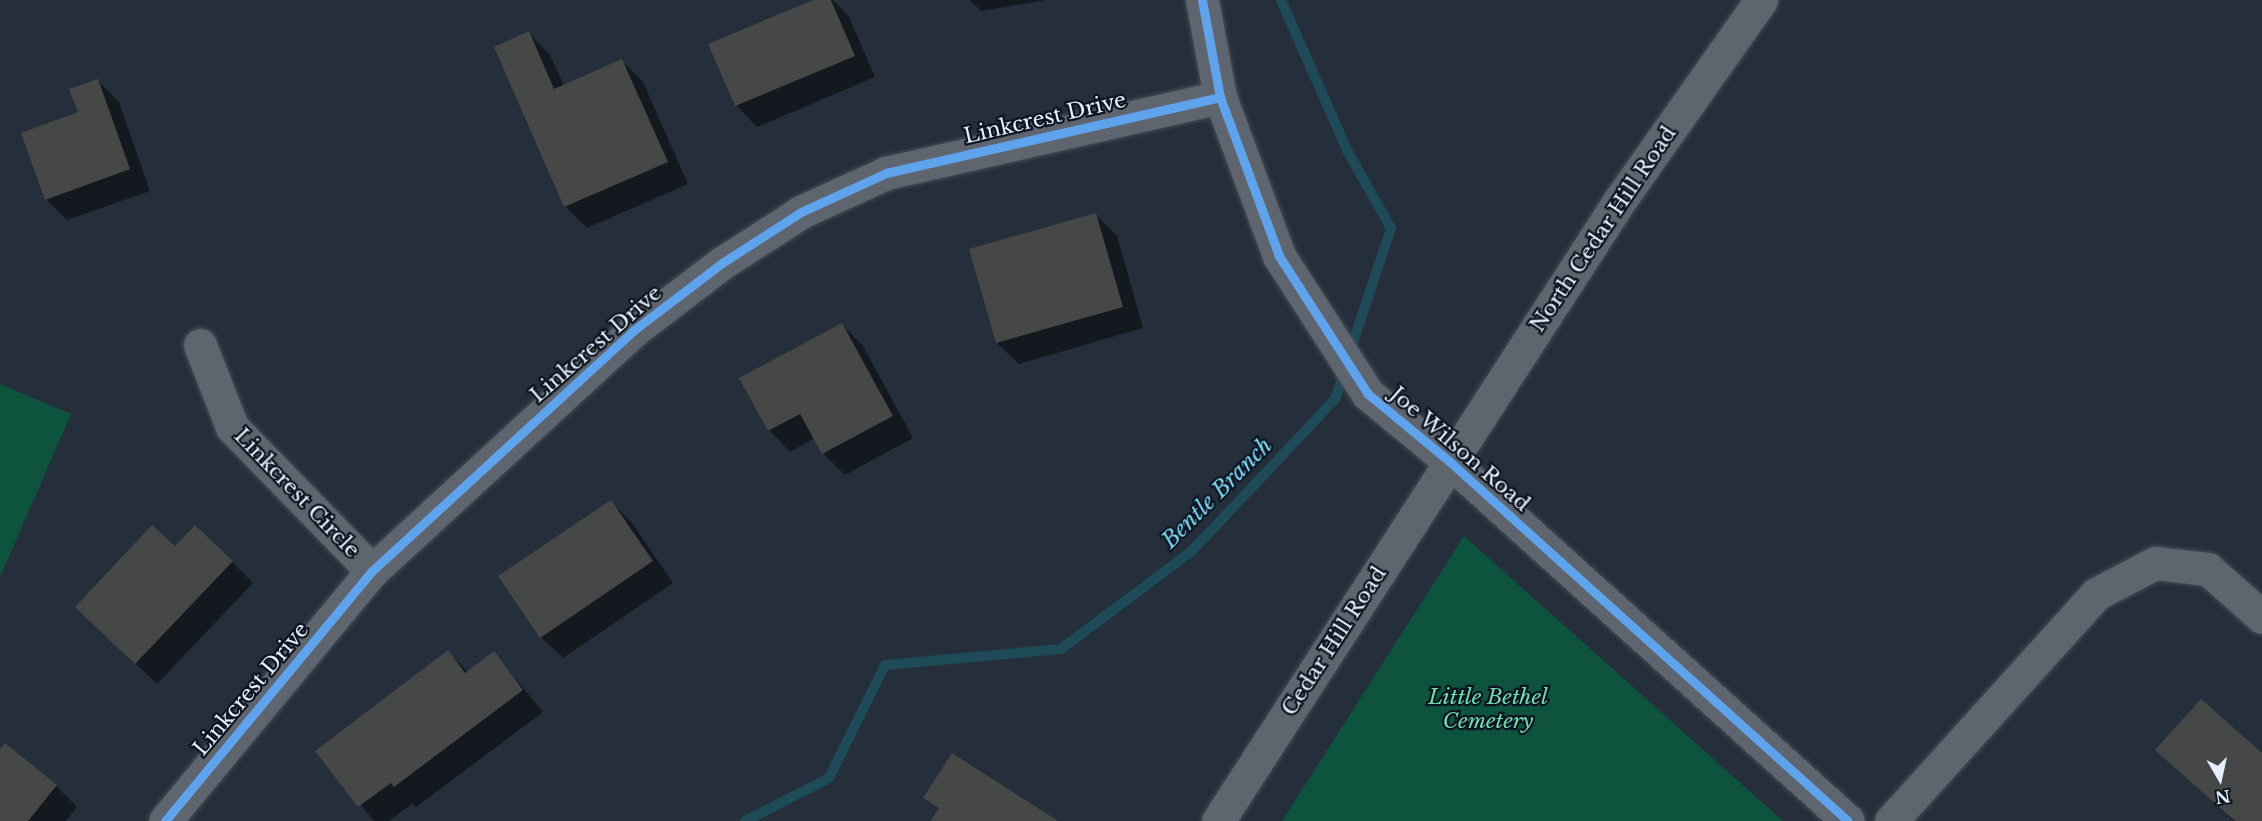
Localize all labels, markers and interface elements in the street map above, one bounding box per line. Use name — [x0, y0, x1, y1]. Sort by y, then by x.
street label: Linkcrest Drive — [961, 87, 1129, 149]
street label: North Cedar Hill Road — [1525, 121, 1681, 337]
street label: Linkcrest Drive — [525, 280, 667, 408]
street label: Joe Wilson Road — [1385, 381, 1535, 517]
street label: Linkcrest Circle — [229, 423, 365, 563]
water label: Bentle Branch — [1156, 432, 1278, 554]
street label: Cedar Hill Road — [1276, 562, 1392, 720]
street label: Linkcrest Drive — [188, 617, 314, 761]
park label: Little Bethel Cemetery — [1428, 684, 1548, 734]
north arrow — [2190, 749, 2250, 809]
text: N — [2214, 786, 2232, 808]

